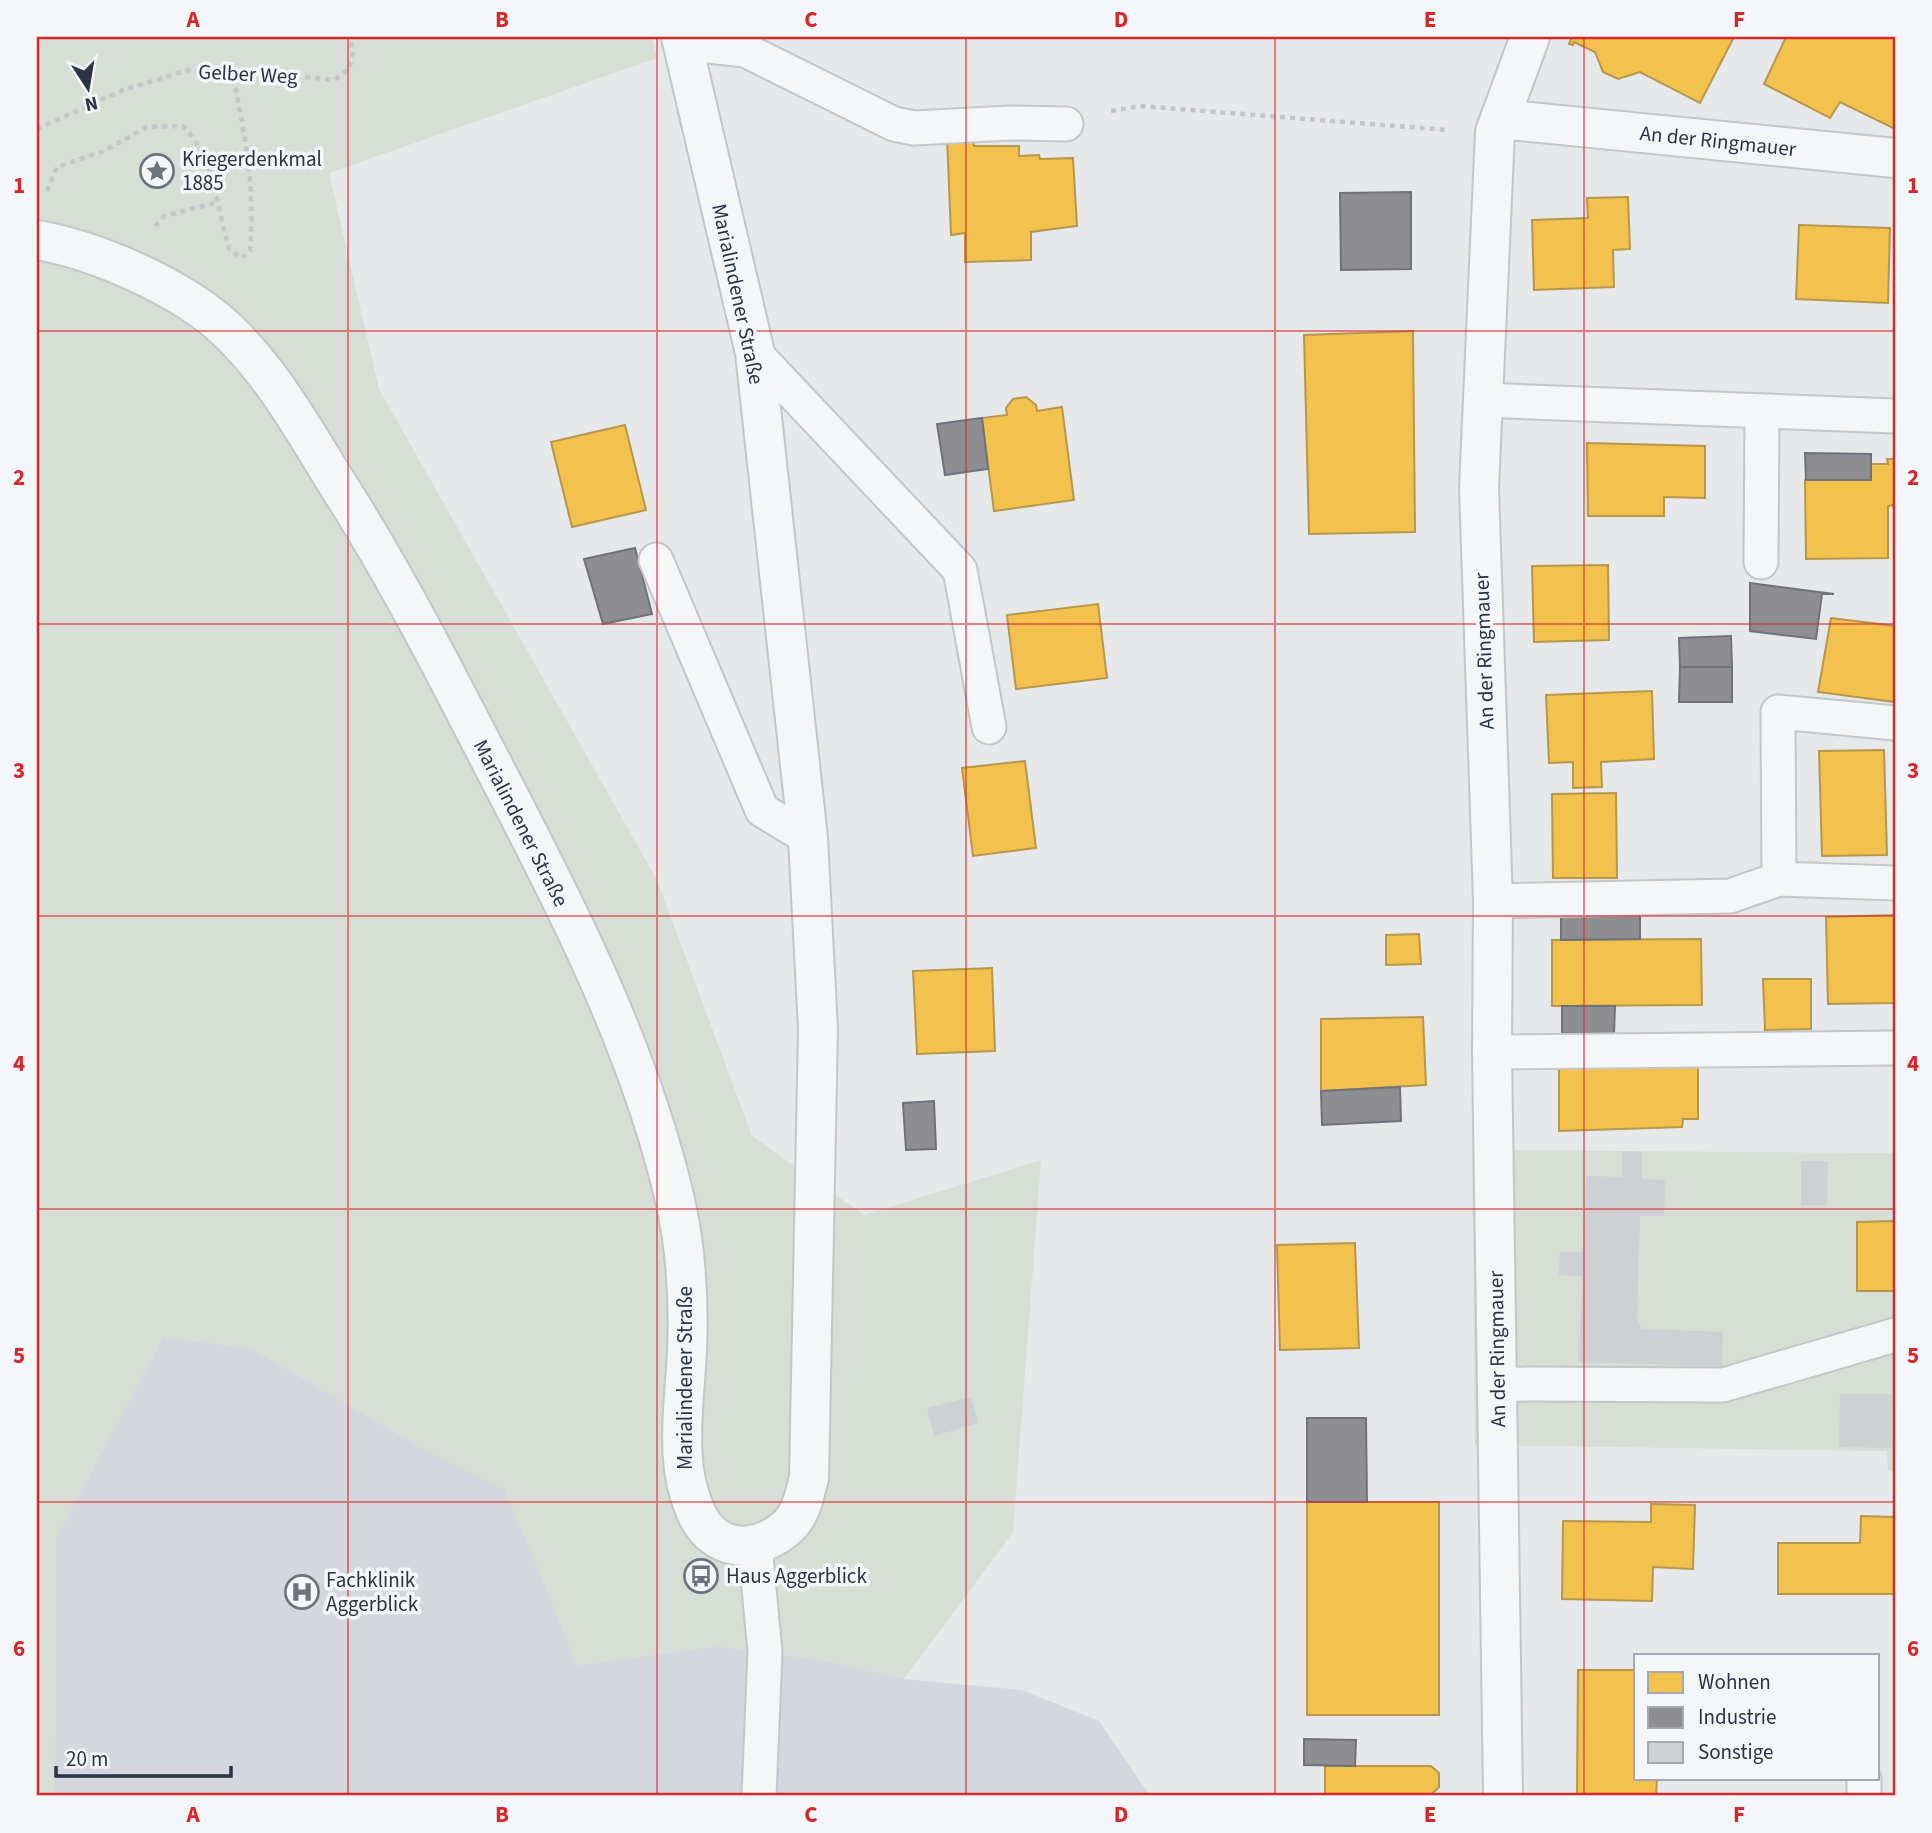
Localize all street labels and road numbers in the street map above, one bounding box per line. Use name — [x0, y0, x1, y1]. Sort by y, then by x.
street label: Gelber Weg — [198, 56, 299, 92]
street label: An der Ringmauer — [1638, 118, 1798, 164]
street label: Marialindener Straße — [704, 201, 772, 387]
street label: An der Ringmauer — [1466, 571, 1502, 730]
street label: Marialindener Straße — [466, 734, 576, 912]
street label: An der Ringmauer — [1481, 1270, 1513, 1428]
street label: Marialindener Straße — [670, 1286, 700, 1470]

